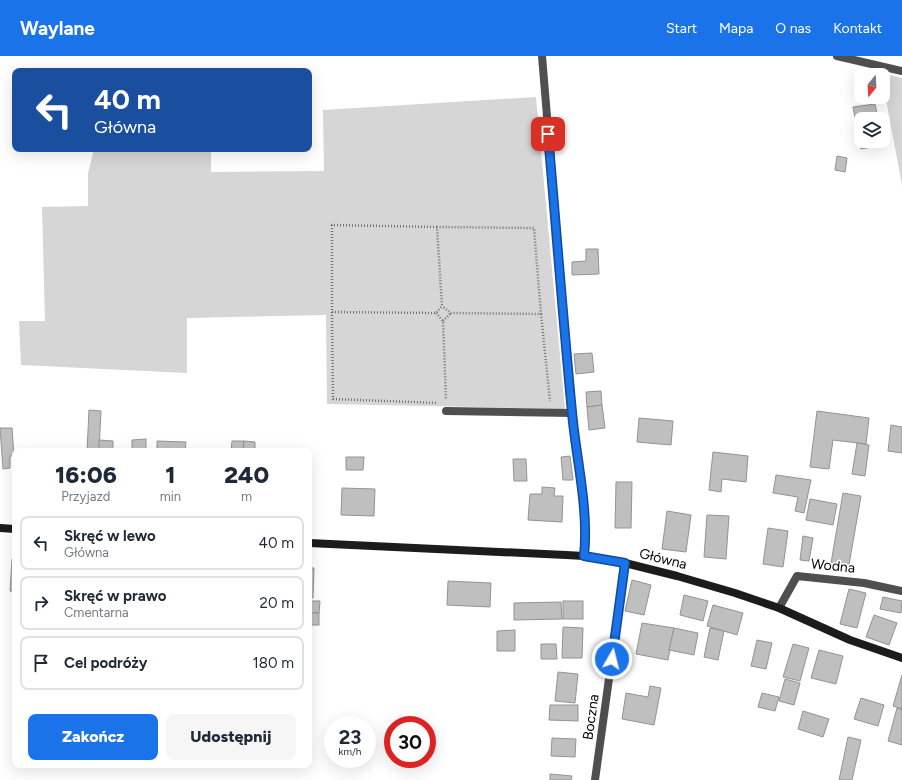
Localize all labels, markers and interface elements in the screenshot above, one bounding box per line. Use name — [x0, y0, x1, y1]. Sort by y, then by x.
text: Waylane — [20, 17, 95, 40]
text: Start — [666, 20, 697, 37]
text: Mapa — [719, 20, 753, 37]
text: O nas — [775, 20, 811, 37]
text: Kontakt — [833, 20, 882, 37]
north arrow — [854, 68, 890, 104]
map controls — [854, 68, 890, 148]
text: 40 m — [94, 82, 161, 116]
icon: left — [28, 84, 80, 136]
button: layers — [854, 112, 890, 148]
text: Główna — [94, 116, 156, 138]
pin — [531, 117, 565, 151]
icon: arrive — [537, 123, 559, 145]
text: 16:06 — [55, 460, 117, 489]
text: 1 — [165, 460, 175, 489]
text: 240 — [224, 460, 269, 489]
text: Przyjazd — [61, 489, 110, 504]
text: min — [160, 489, 181, 504]
text: m — [241, 489, 252, 504]
text: Skręć w lewo — [64, 527, 156, 545]
icon: left — [30, 532, 52, 554]
text: 40 m — [259, 534, 294, 552]
text: Główna — [64, 545, 109, 560]
street label: Główna — [637, 545, 689, 573]
street label: Wodna — [810, 555, 856, 577]
text: Skręć w prawo — [64, 587, 167, 605]
icon: right — [30, 592, 52, 614]
text: 20 m — [260, 594, 294, 612]
text: Cmentarna — [64, 605, 129, 620]
position arrow — [591, 638, 633, 680]
icon: arrive — [30, 652, 52, 674]
text: Cel podróży — [64, 654, 147, 672]
text: 180 m — [253, 654, 294, 672]
street label: Boczna — [579, 693, 603, 741]
button: Zakończ — [28, 714, 158, 760]
button: Udostępnij — [166, 714, 296, 760]
speed limit sign: 30 — [384, 716, 436, 768]
text: 23 — [339, 725, 361, 749]
text: km/h — [339, 745, 361, 758]

